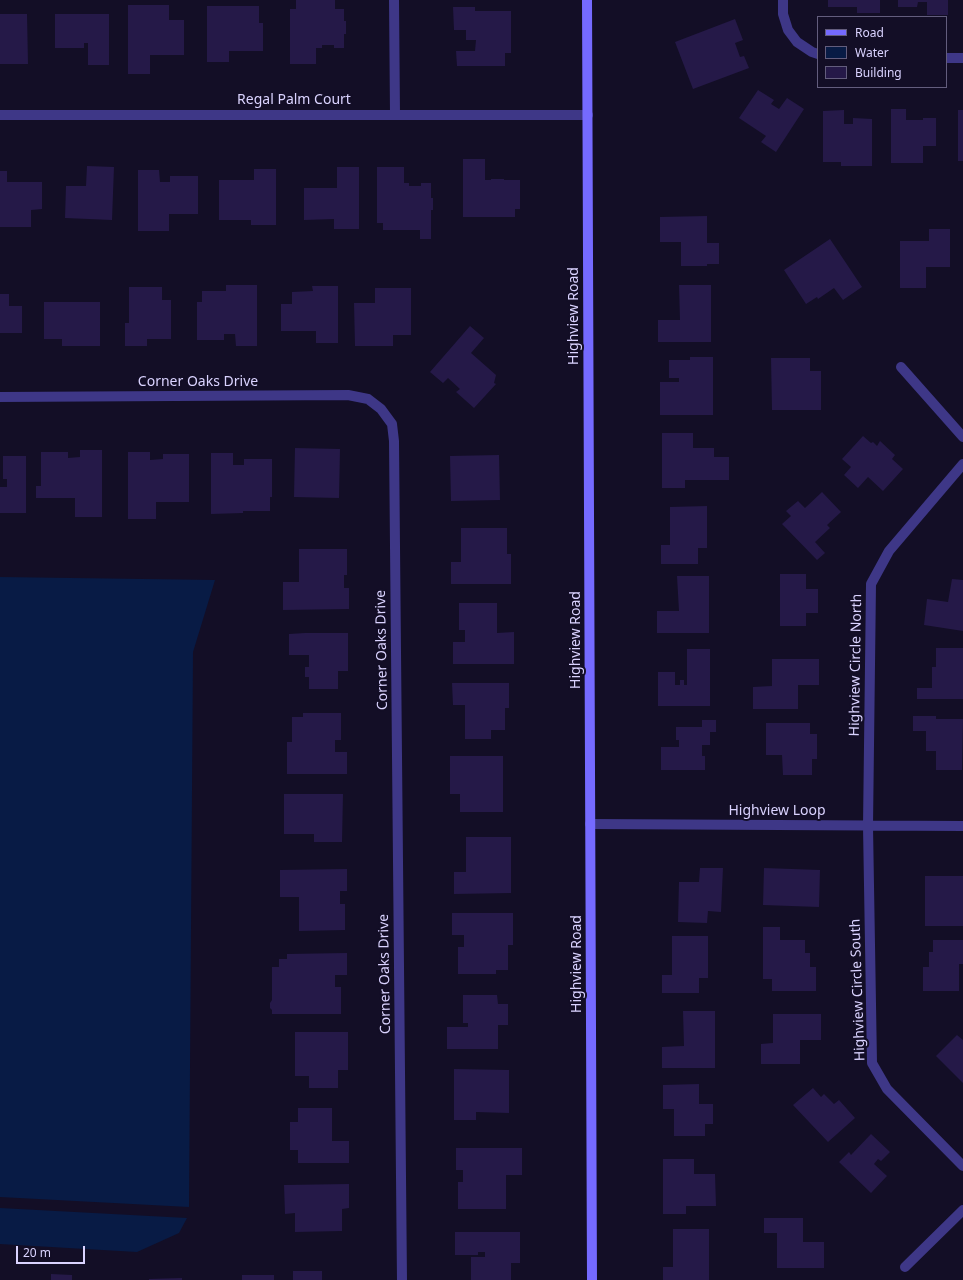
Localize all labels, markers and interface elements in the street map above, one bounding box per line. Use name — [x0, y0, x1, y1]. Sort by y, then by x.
legend — [817, 16, 947, 88]
text: Road — [855, 24, 884, 41]
text: Water — [855, 44, 889, 61]
text: Building — [855, 64, 902, 81]
street label: Regal Palm Court — [237, 92, 351, 108]
street label: Highview Road — [566, 267, 582, 365]
street label: Corner Oaks Drive — [138, 374, 258, 390]
street label: Corner Oaks Drive — [373, 590, 391, 710]
street label: Highview Road — [568, 591, 584, 689]
street label: Highview Circle North — [846, 594, 866, 736]
street label: Highview Loop — [728, 803, 826, 819]
street label: Corner Oaks Drive — [376, 914, 394, 1034]
street label: Highview Road — [569, 915, 585, 1013]
street label: Highview Circle South — [847, 918, 869, 1062]
scale bar — [18, 1238, 87, 1264]
text: 20 m — [23, 1244, 51, 1261]

